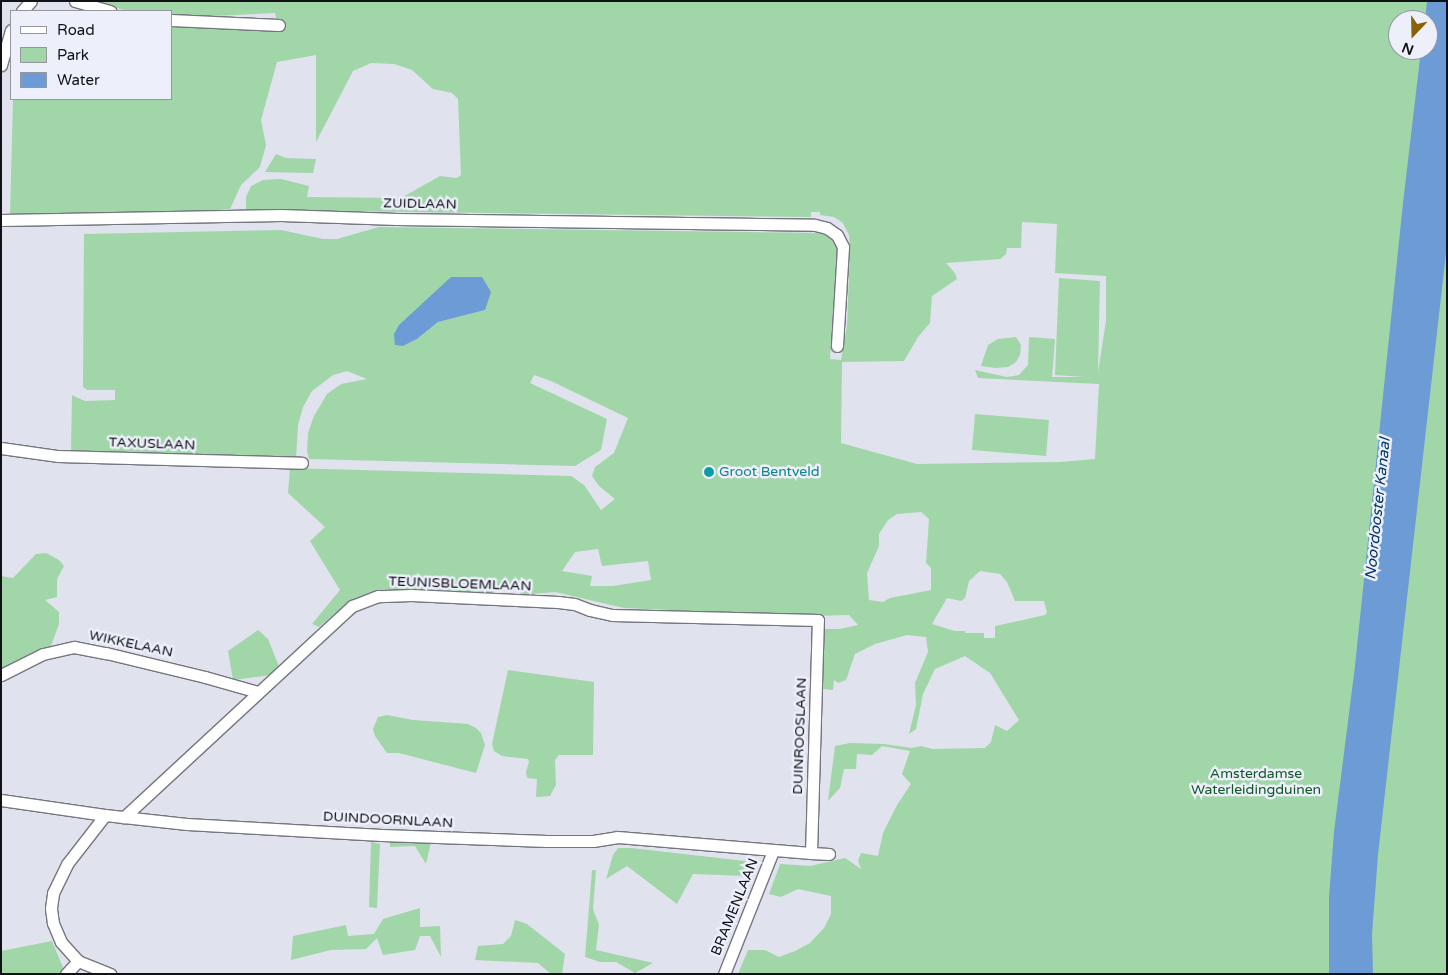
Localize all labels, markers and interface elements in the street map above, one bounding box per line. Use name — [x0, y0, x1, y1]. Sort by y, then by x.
legend — [10, 10, 172, 100]
north arrow — [1388, 10, 1438, 60]
text: Road — [57, 21, 95, 39]
text: N — [1400, 39, 1416, 58]
text: Park — [57, 46, 89, 64]
text: Water — [57, 71, 100, 89]
street label: ZUIDLAAN — [383, 195, 457, 213]
street label: TAXUSLAAN — [108, 434, 196, 454]
water label: Noordooster Kanaal — [1362, 437, 1394, 581]
place label: Groot Bentveld — [719, 464, 819, 480]
marker: Groot Bentveld — [703, 466, 715, 478]
street label: TEUNISBLOEMLAAN — [388, 573, 532, 595]
street label: WIKKELAAN — [87, 627, 175, 661]
street label: DUINROOSLAAN — [790, 677, 810, 795]
park label: Amsterdamse Waterleidingduinen — [1191, 766, 1321, 799]
street label: DUINDOORNLAAN — [322, 808, 454, 832]
street label: BRAMENLAAN — [708, 856, 762, 958]

